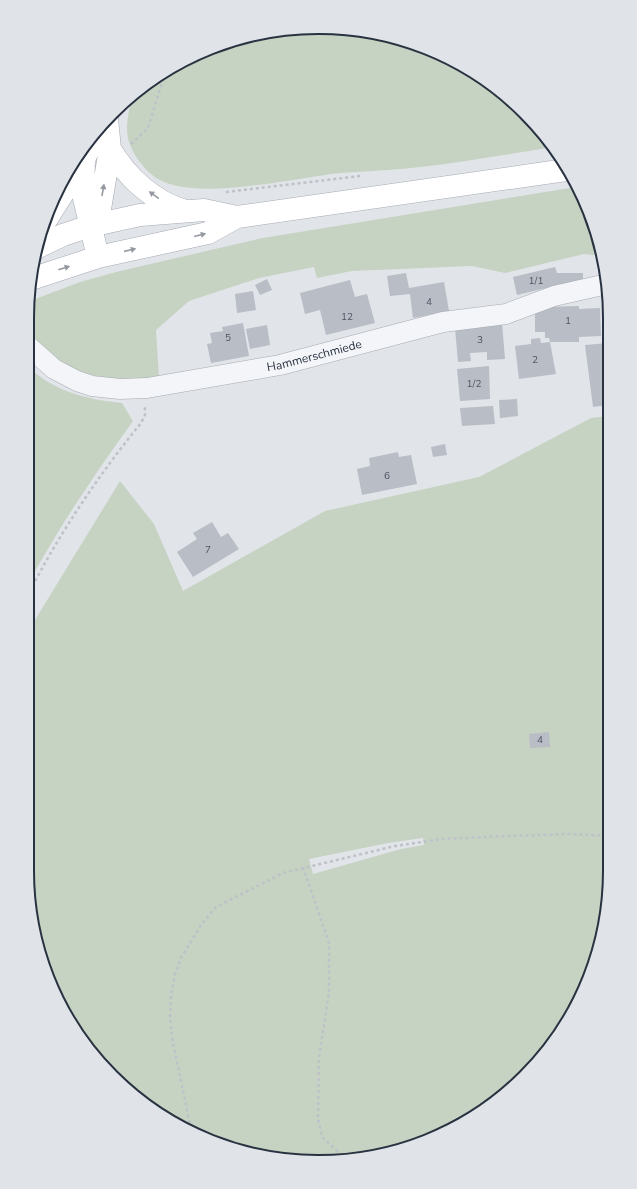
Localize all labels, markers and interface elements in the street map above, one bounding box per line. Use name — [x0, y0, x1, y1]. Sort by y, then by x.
one-way arrow — [100, 184, 106, 196]
one-way arrow — [148, 191, 159, 199]
one-way arrow — [194, 231, 207, 237]
one-way arrow — [124, 246, 136, 252]
one-way arrow — [59, 264, 71, 270]
house number: 1/1 — [529, 274, 543, 288]
house number: 4 — [426, 295, 432, 309]
house number: 12 — [341, 310, 353, 324]
house number: 1 — [565, 314, 571, 328]
house number: 5 — [225, 331, 231, 345]
house number: 3 — [477, 333, 483, 347]
street label: Hammerschmiede — [265, 336, 364, 375]
house number: 2 — [532, 353, 538, 367]
house number: 1/2 — [467, 377, 481, 391]
house number: 6 — [384, 469, 390, 483]
house number: 7 — [205, 543, 211, 557]
house number: 4 — [537, 733, 543, 747]

